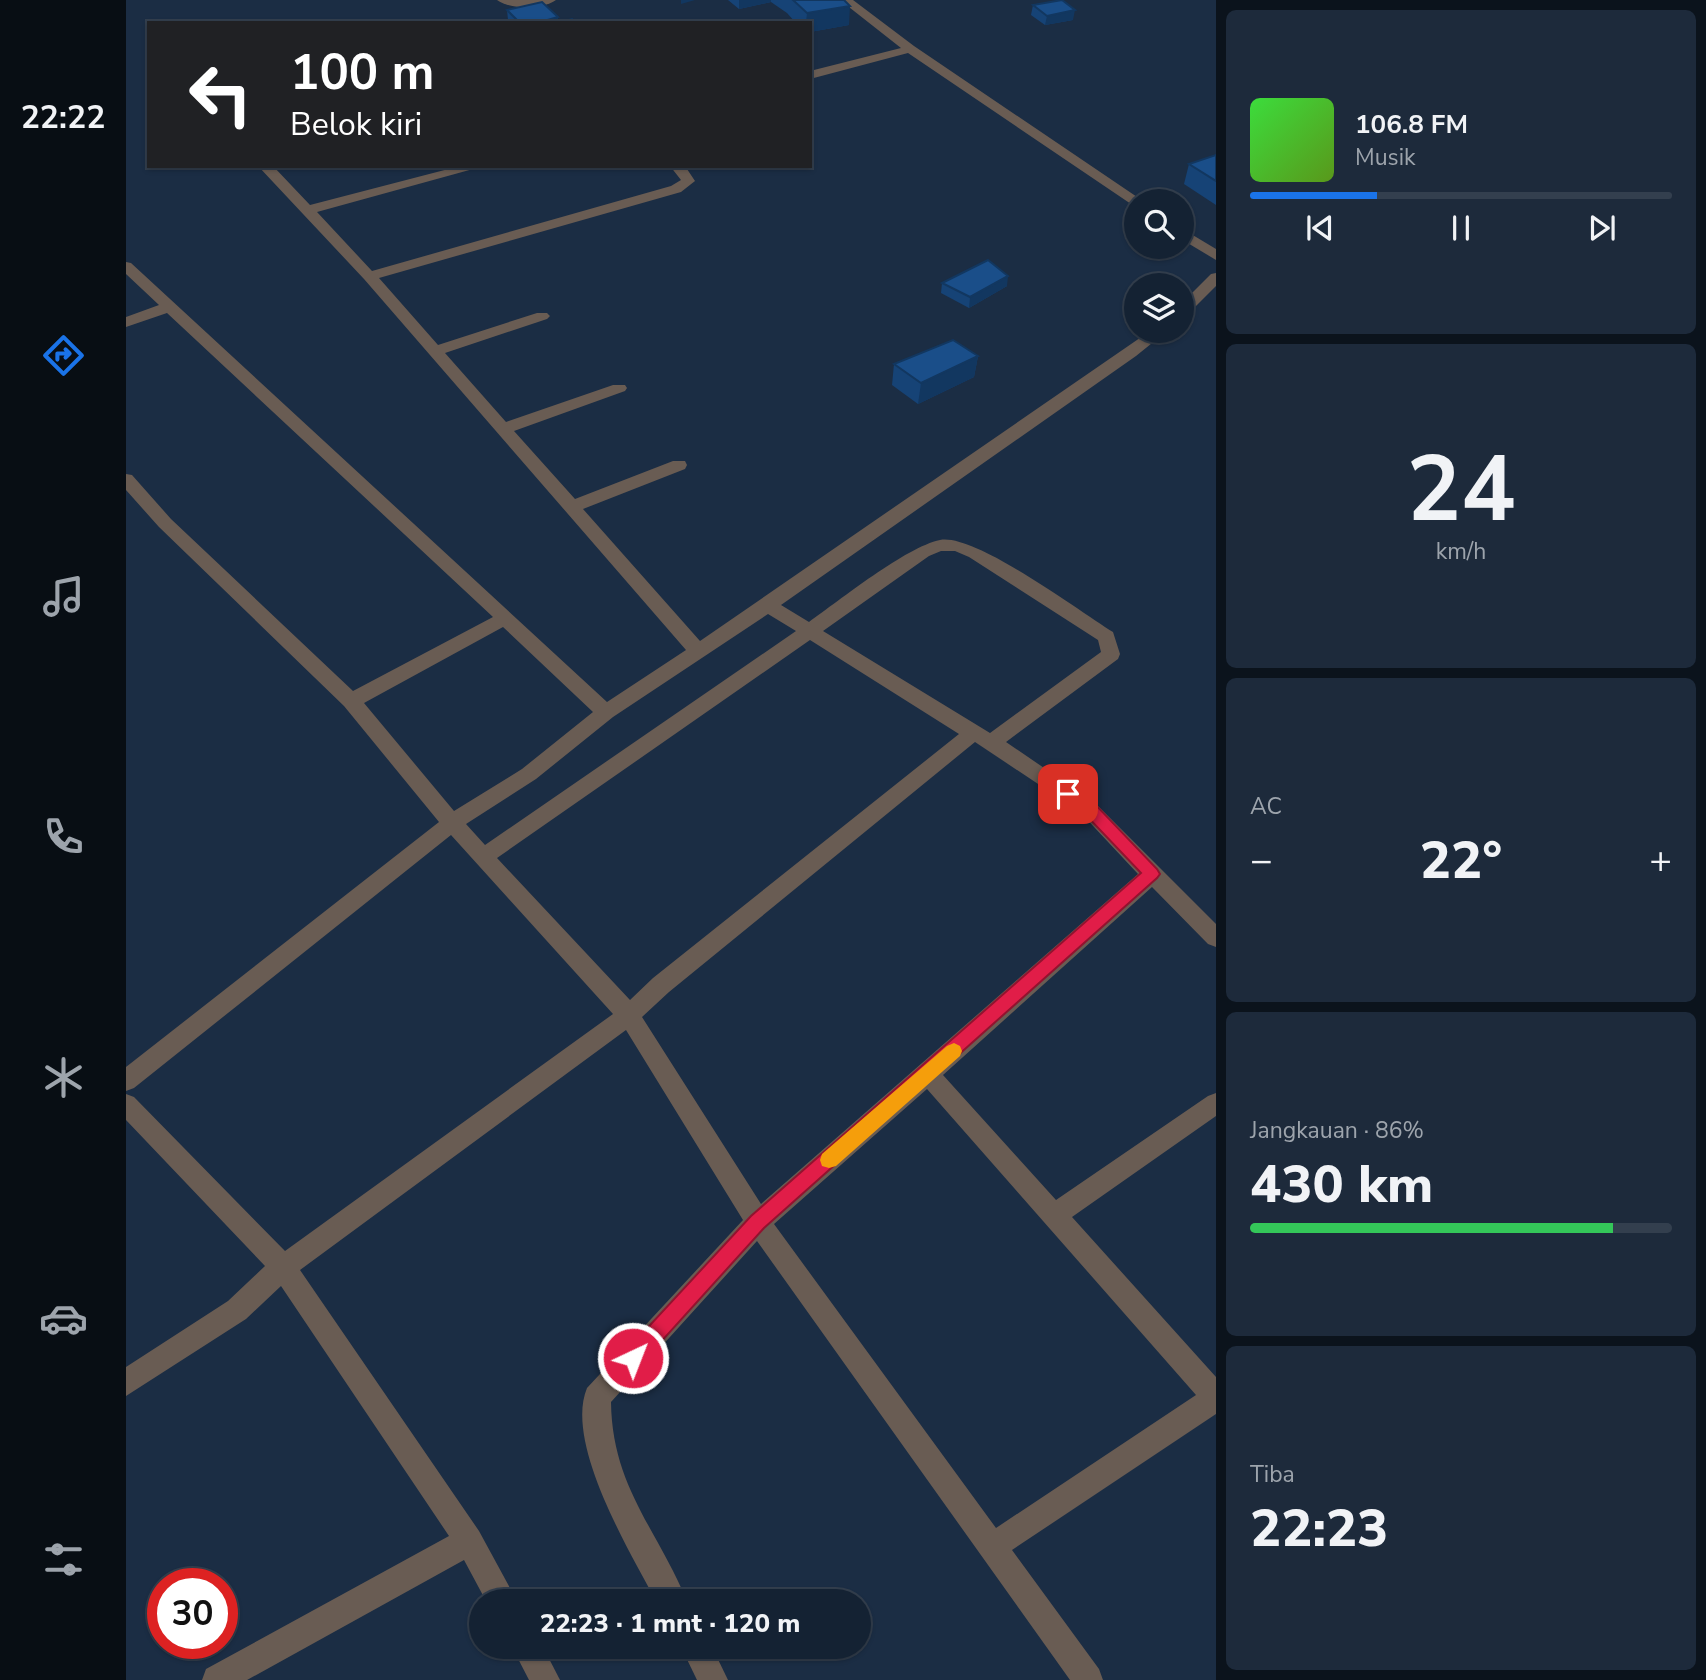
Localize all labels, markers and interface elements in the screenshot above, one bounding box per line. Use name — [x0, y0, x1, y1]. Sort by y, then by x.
text: 100 m — [290, 39, 434, 106]
icon: left — [175, 49, 266, 140]
text: 22:22 — [21, 96, 105, 139]
text: Belok kiri — [290, 103, 422, 146]
text: 106.8 FM — [1355, 107, 1468, 142]
text: Musik — [1355, 142, 1415, 173]
map controls — [1124, 189, 1194, 343]
button: search — [1124, 189, 1194, 259]
icon: previous — [1301, 209, 1339, 247]
icon: pause — [1442, 209, 1480, 247]
icon: next — [1583, 209, 1621, 247]
button: layers — [1124, 273, 1194, 343]
icon: directions — [39, 331, 88, 380]
text: 24 — [1406, 428, 1516, 552]
text: km/h — [1436, 536, 1486, 567]
icon: music — [39, 572, 88, 621]
pin — [1038, 764, 1098, 824]
icon: arrive — [1049, 775, 1087, 813]
text: AC — [1250, 791, 1282, 822]
icon: phone — [39, 812, 88, 861]
text: 22° — [1420, 825, 1502, 896]
text: − — [1250, 835, 1273, 886]
text: + — [1649, 835, 1672, 886]
icon: climate — [39, 1053, 88, 1102]
text: Jangkauan · 86% — [1250, 1115, 1424, 1146]
text: 430 km — [1250, 1149, 1433, 1220]
icon: car — [39, 1294, 88, 1343]
position arrow — [596, 1321, 670, 1395]
text: Tiba — [1250, 1459, 1295, 1490]
text: 22:23 — [1250, 1493, 1388, 1564]
icon: filters — [39, 1535, 88, 1584]
speed limit sign: 30 — [147, 1568, 238, 1659]
text: 22:23 · 1 mnt · 120 m — [540, 1606, 800, 1641]

